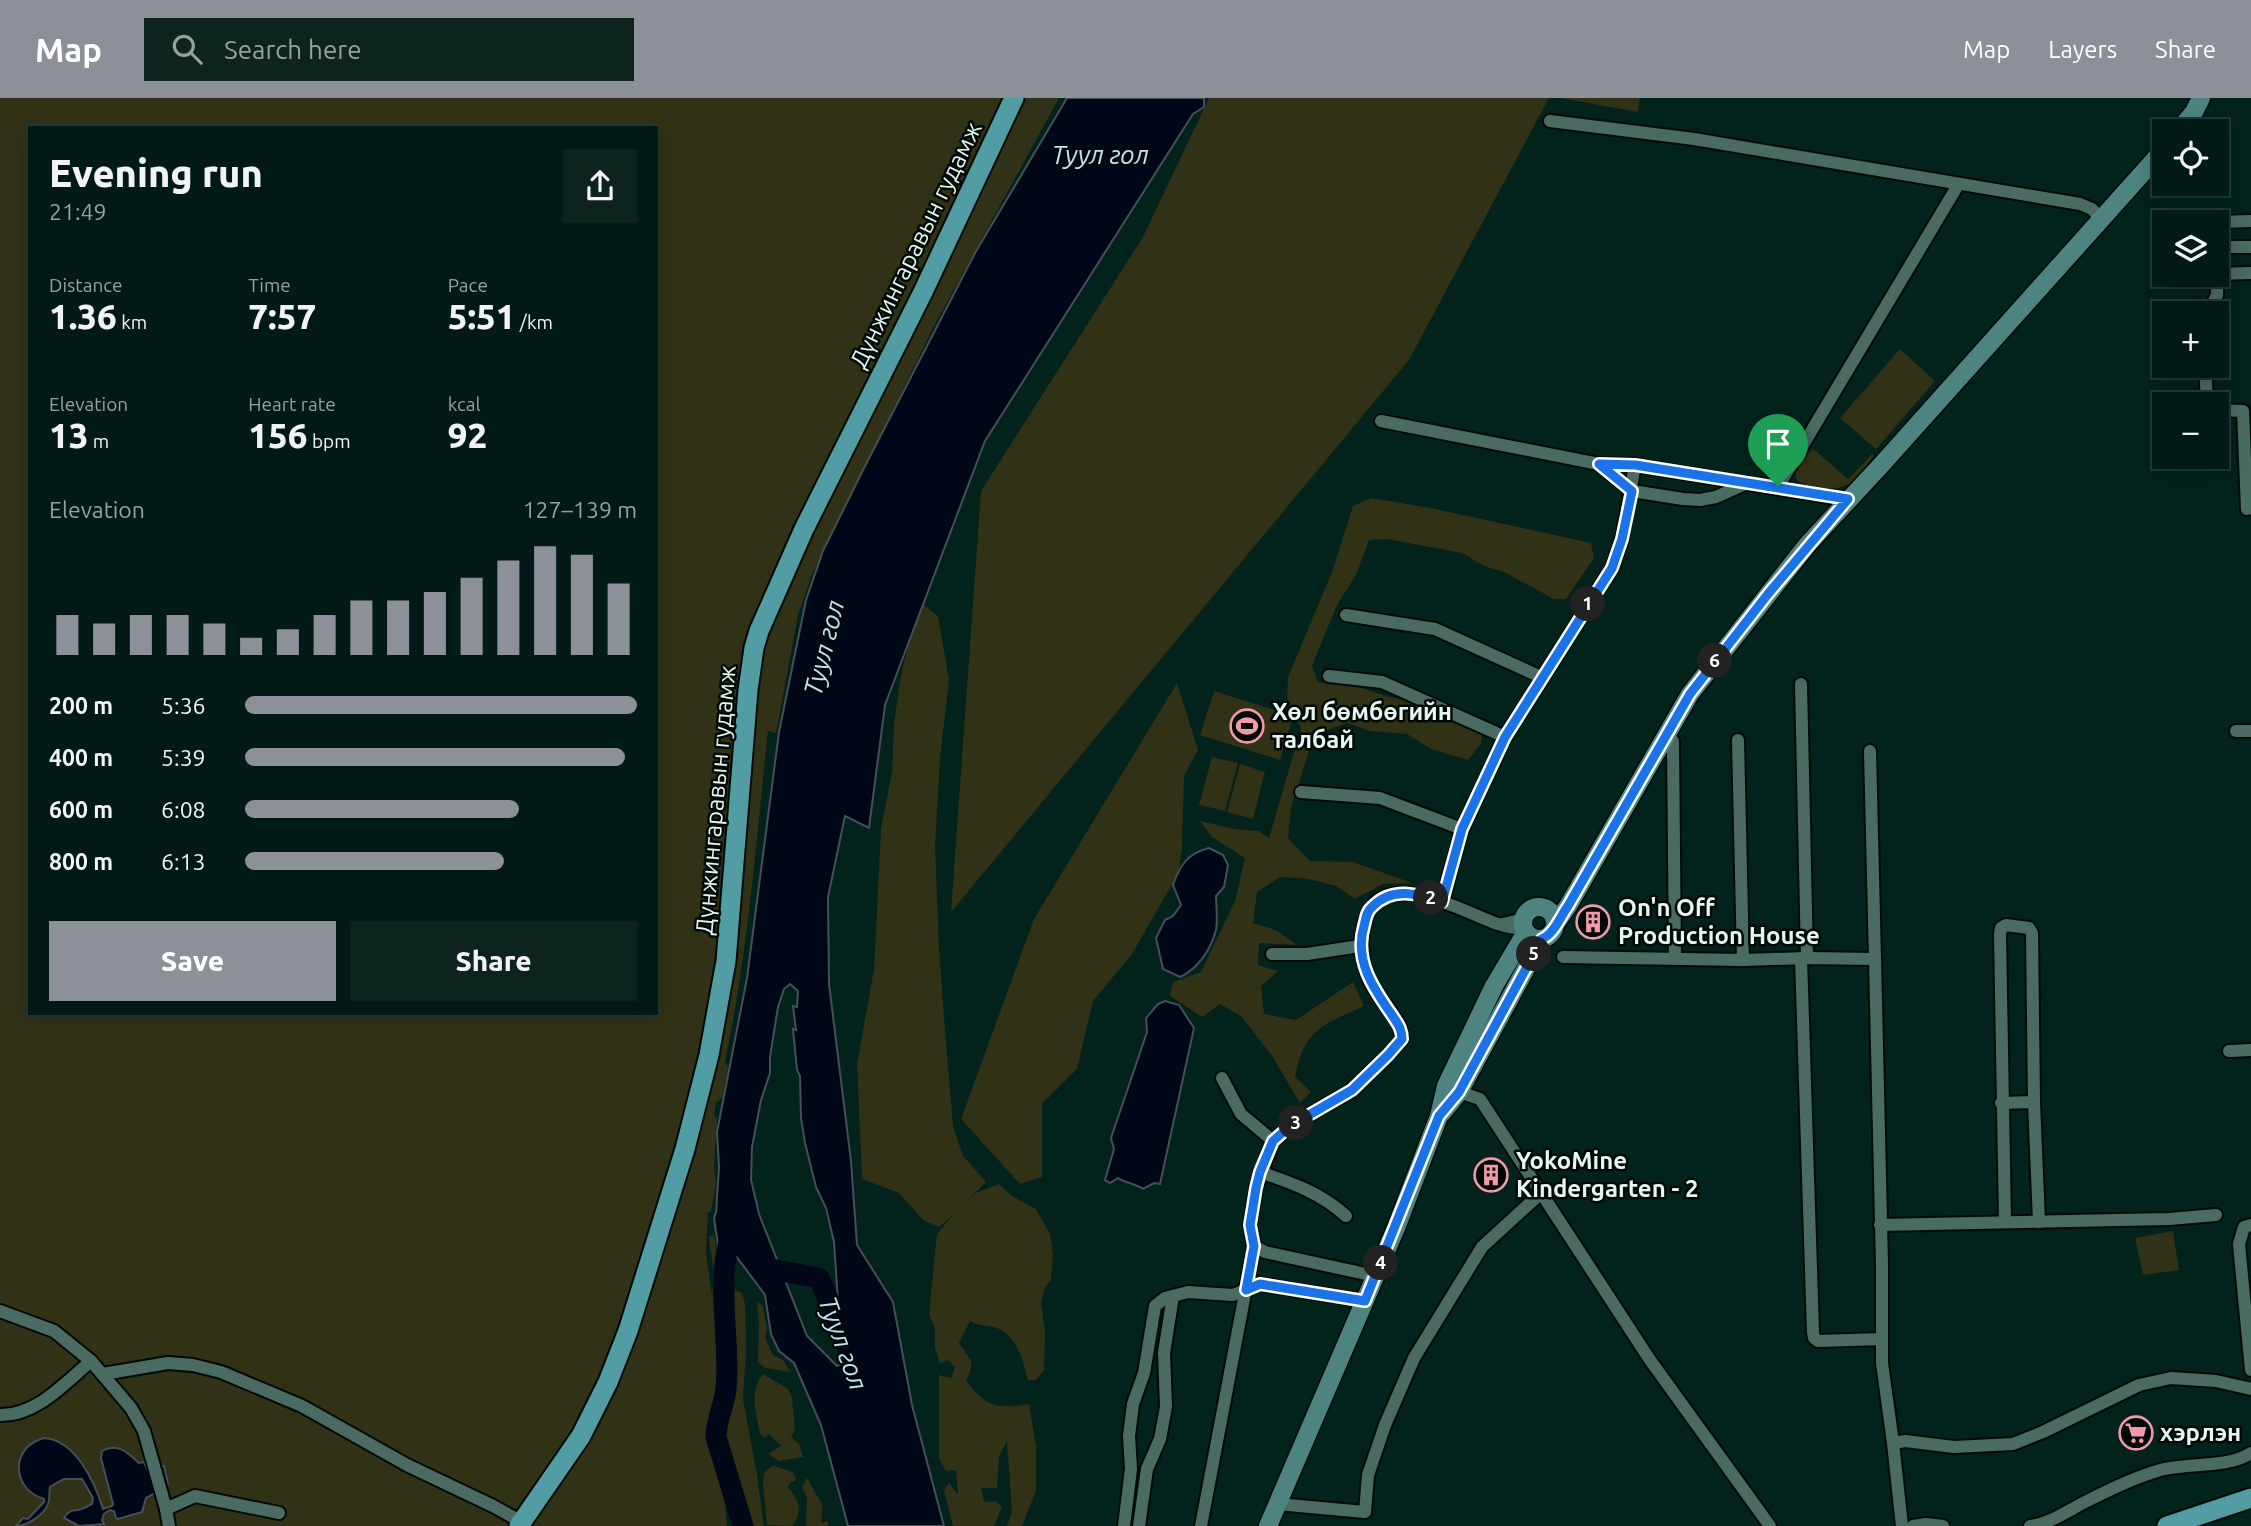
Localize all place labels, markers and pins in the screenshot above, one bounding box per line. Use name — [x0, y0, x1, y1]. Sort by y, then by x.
pin — [1748, 414, 1808, 486]
pin: 1 — [1570, 587, 1606, 622]
pin: 6 — [1698, 644, 1732, 678]
place label: Хөл бөмбөгийн талбай — [1272, 698, 1452, 753]
sports icon: Хөл бөмбөгийн талбай — [1228, 707, 1266, 745]
pin: 2 — [1414, 880, 1448, 916]
place label: On'n Off Production House — [1618, 894, 1820, 949]
building icon: On'n Off Production House — [1574, 903, 1612, 941]
pin: 5 — [1516, 936, 1552, 972]
pin: 3 — [1278, 1105, 1314, 1140]
place label: YokoMine Kindergarten - 2 — [1516, 1147, 1698, 1202]
building icon: YokoMine Kindergarten - 2 — [1472, 1156, 1510, 1194]
pin: 4 — [1364, 1246, 1398, 1280]
supermarket icon: хэрлэн — [2117, 1414, 2155, 1452]
place label: хэрлэн — [2160, 1419, 2241, 1446]

